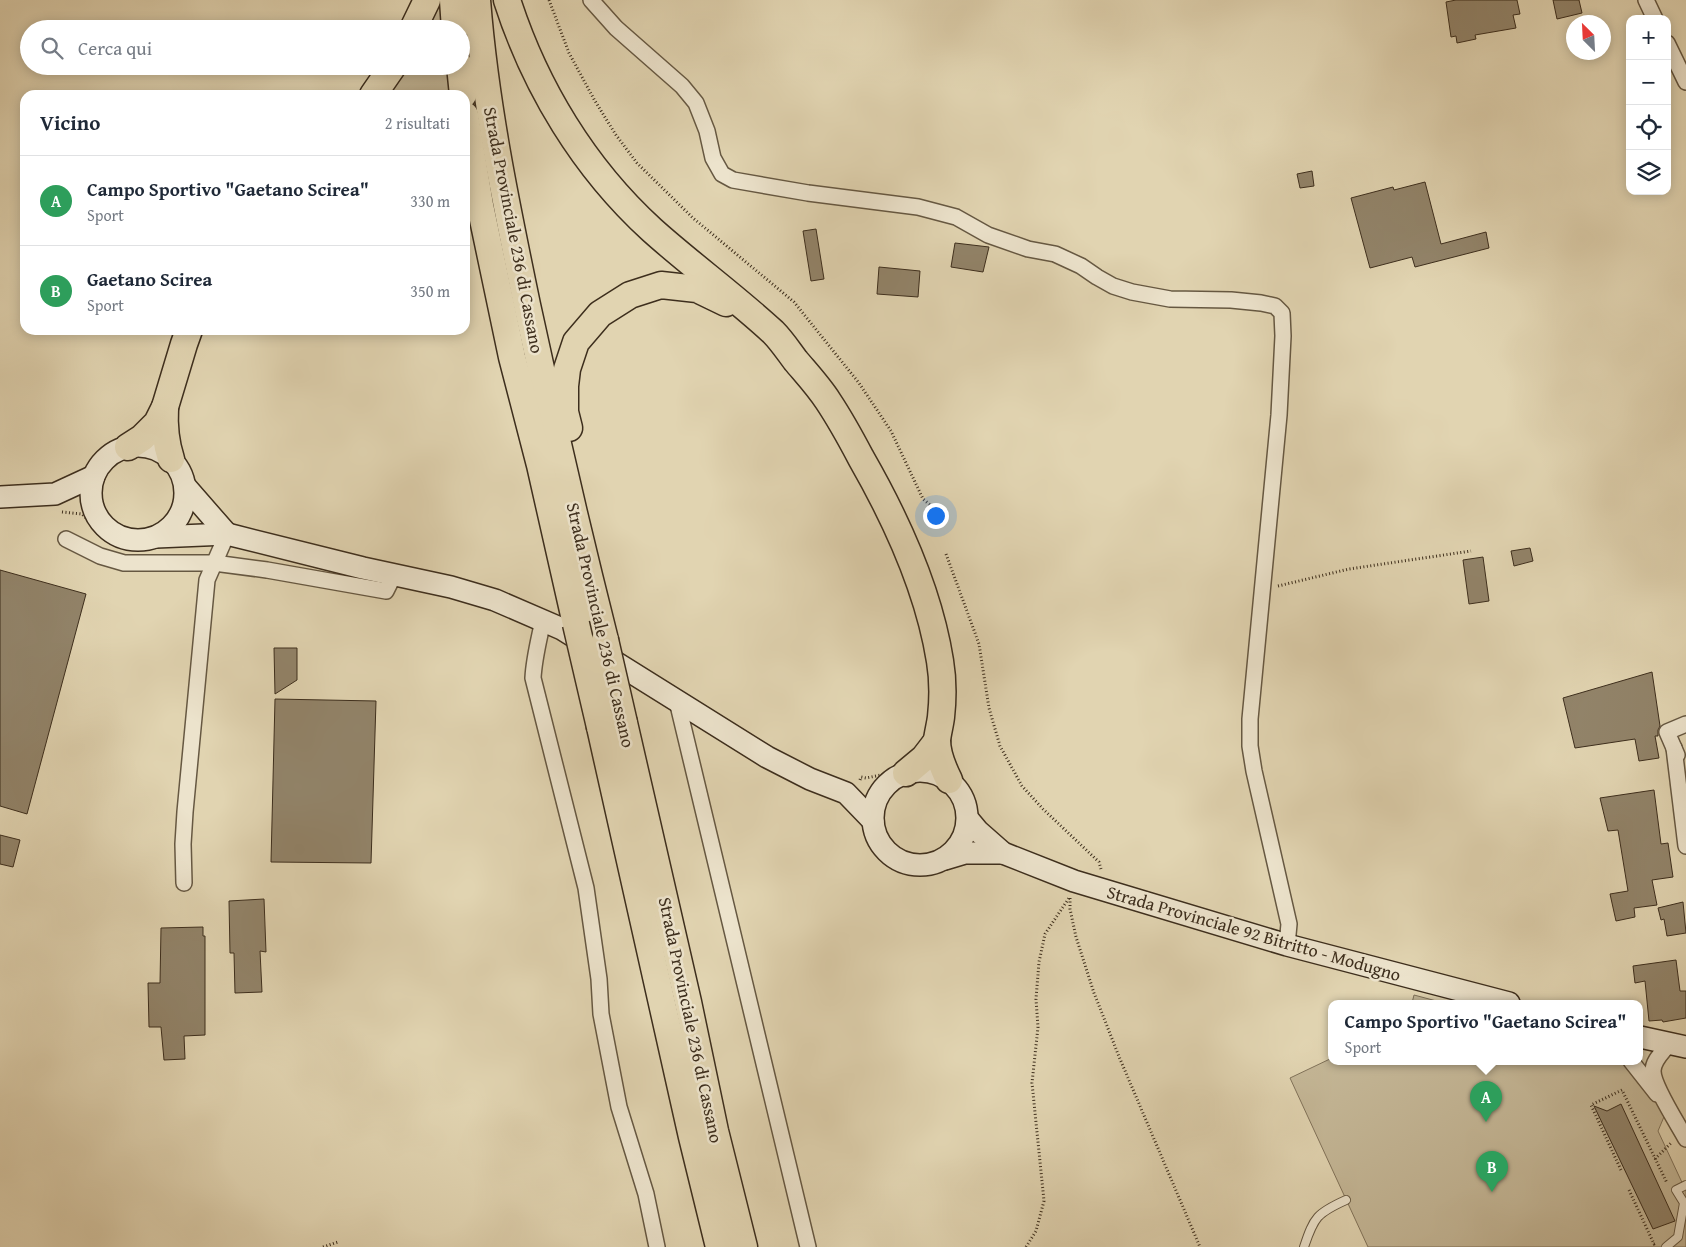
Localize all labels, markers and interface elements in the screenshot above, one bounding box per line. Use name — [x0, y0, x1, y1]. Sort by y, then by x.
north arrow — [1566, 15, 1611, 60]
map controls — [1626, 15, 1671, 195]
button: + — [1626, 15, 1671, 60]
search box — [20, 20, 470, 75]
icon: search — [38, 34, 66, 62]
text: Cerca qui — [78, 34, 152, 62]
button: − — [1626, 60, 1671, 105]
street label: Strada Provinciale 236 di Cassano — [477, 104, 551, 356]
button: locate — [1626, 105, 1671, 150]
text: Vicino — [40, 107, 100, 138]
text: 2 risultati — [385, 111, 450, 135]
button: layers — [1626, 150, 1671, 195]
text: Campo Sportivo "Gaetano Scirea" — [87, 175, 369, 203]
text: A — [51, 189, 61, 213]
text: 330 m — [410, 189, 450, 213]
text: Sport — [87, 203, 124, 227]
text: Gaetano Scirea — [87, 265, 212, 293]
text: B — [51, 279, 61, 303]
text: 350 m — [410, 279, 450, 303]
text: Sport — [87, 293, 124, 317]
street label: Strada Provinciale 236 di Cassano — [560, 500, 642, 750]
your location — [923, 503, 949, 529]
street label: Strada Provinciale 92 Bitritto - Modugno — [1104, 878, 1404, 988]
street label: Strada Provinciale 236 di Cassano — [652, 895, 730, 1145]
popup — [1328, 1000, 1643, 1065]
text: Campo Sportivo "Gaetano Scirea" — [1345, 1007, 1626, 1035]
text: Sport — [1345, 1035, 1381, 1059]
pin: A — [1470, 1081, 1502, 1122]
pin: B — [1476, 1151, 1508, 1192]

